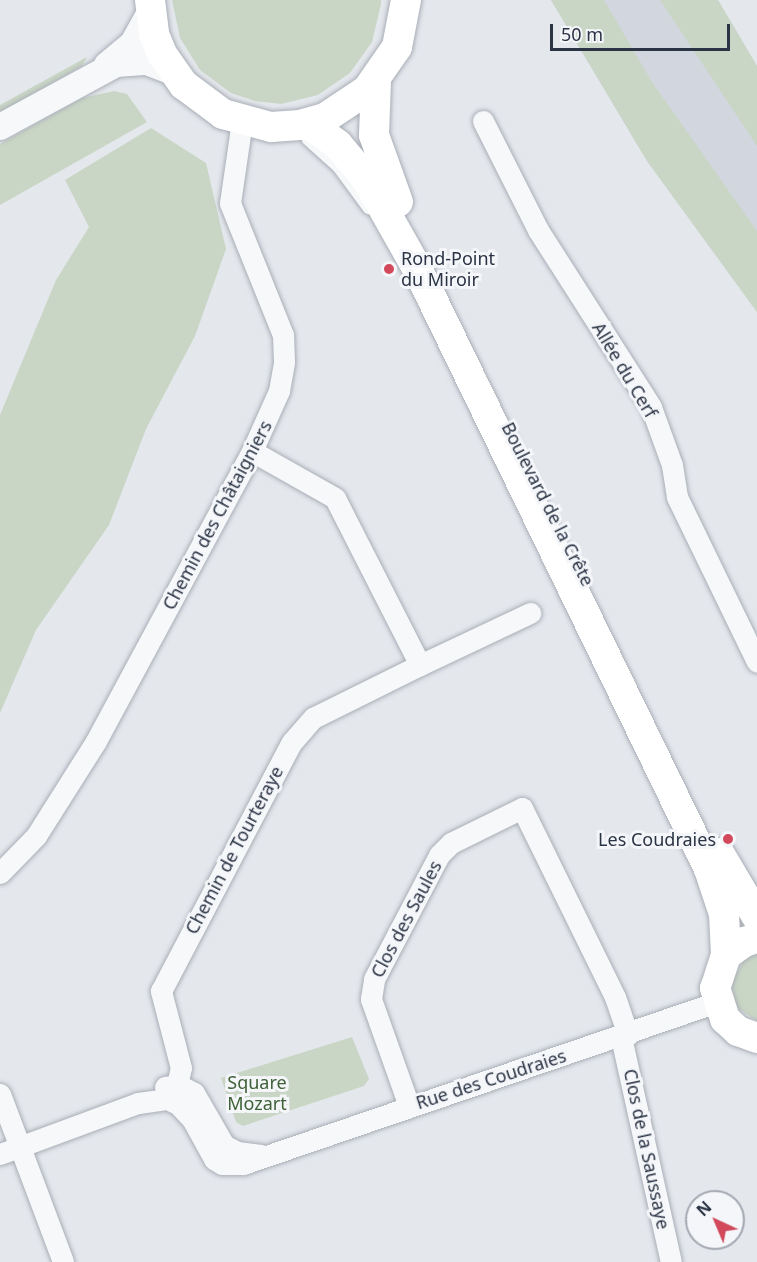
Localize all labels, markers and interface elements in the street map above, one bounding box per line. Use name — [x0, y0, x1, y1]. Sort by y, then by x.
scale bar — [553, 12, 733, 50]
text: 50 m — [561, 22, 603, 46]
place label: Rond-Point du Miroir — [401, 248, 495, 290]
marker: Rond-Point du Miroir — [382, 262, 396, 276]
street label: Allée du Cerf — [588, 318, 662, 422]
street label: Chemin des Châtaigniers — [158, 417, 276, 613]
street label: Boulevard de la Crête — [497, 419, 599, 589]
street label: Chemin de Tourteraye — [181, 762, 287, 938]
place label: Les Coudraies — [598, 828, 716, 850]
marker: Les Coudraies — [721, 832, 735, 846]
street label: Clos des Saules — [366, 857, 446, 981]
street label: Rue des Coudraies — [413, 1045, 569, 1113]
street label: Clos de la Saussaye — [619, 1067, 675, 1231]
park label: Square Mozart — [227, 1072, 287, 1114]
north arrow — [685, 1190, 745, 1250]
text: N — [692, 1196, 716, 1221]

